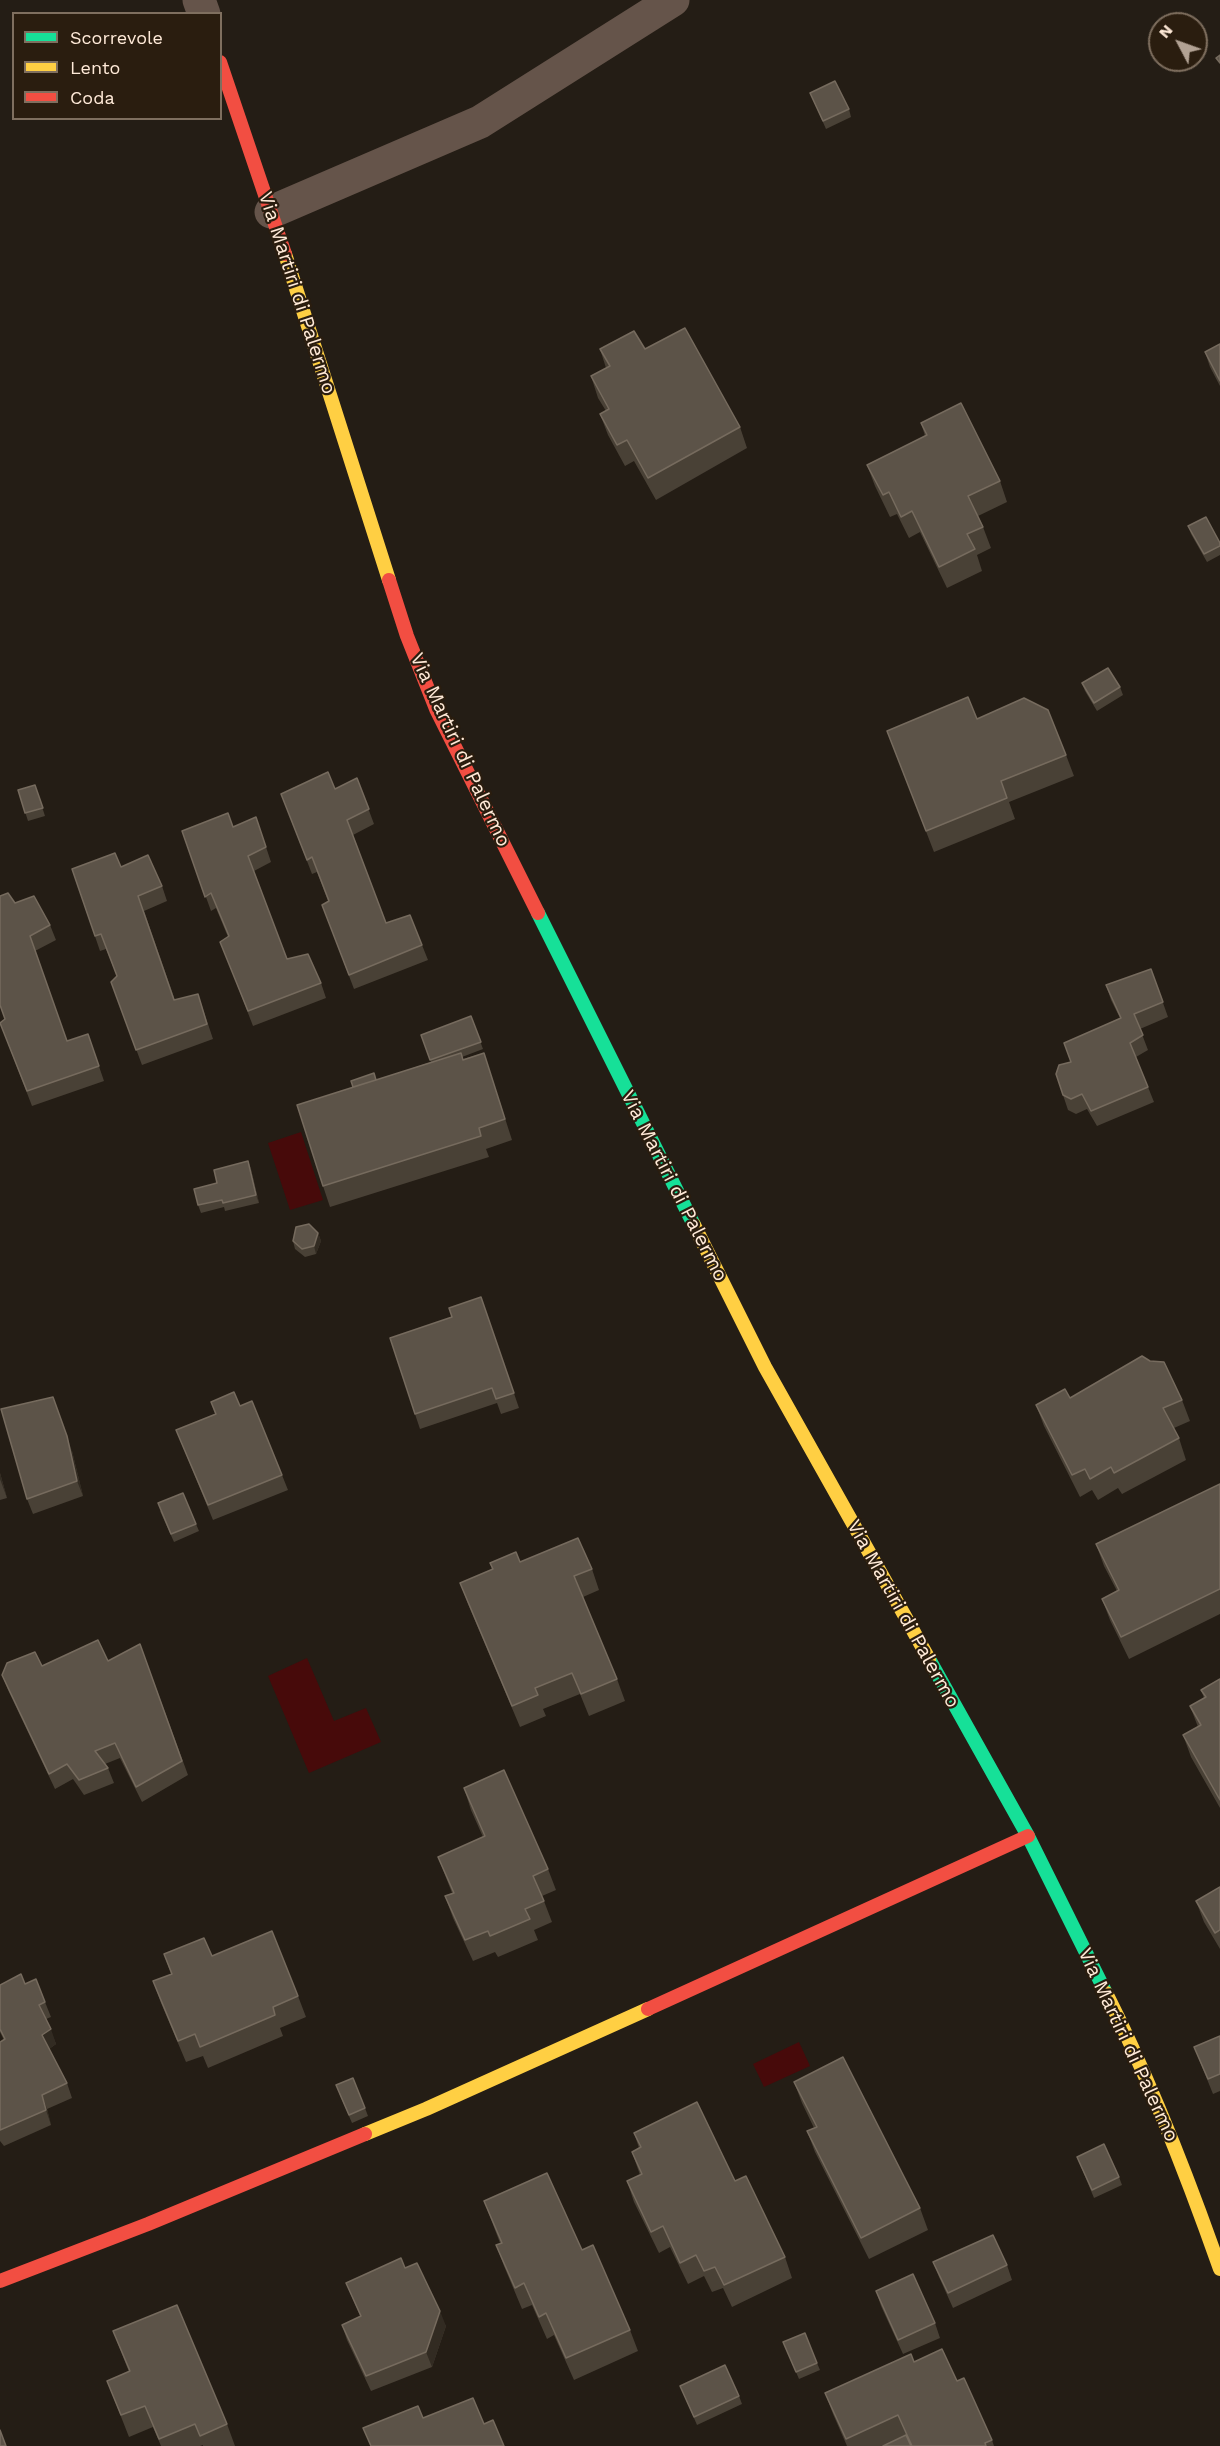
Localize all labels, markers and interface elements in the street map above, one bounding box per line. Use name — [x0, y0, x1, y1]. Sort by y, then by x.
legend — [12, 12, 222, 120]
north arrow — [1148, 12, 1208, 72]
text: N — [1154, 20, 1177, 42]
text: Scorrevole — [70, 27, 163, 48]
text: Lento — [70, 57, 120, 78]
text: Coda — [70, 87, 115, 108]
street label: Via Martiri di Palermo — [253, 189, 341, 397]
street label: Via Martiri di Palermo — [404, 649, 516, 851]
street label: Via Martiri di Palermo — [615, 1086, 733, 1286]
street label: Via Martiri di Palermo — [841, 1516, 965, 1712]
street label: Via Martiri di Palermo — [1072, 1944, 1184, 2146]

